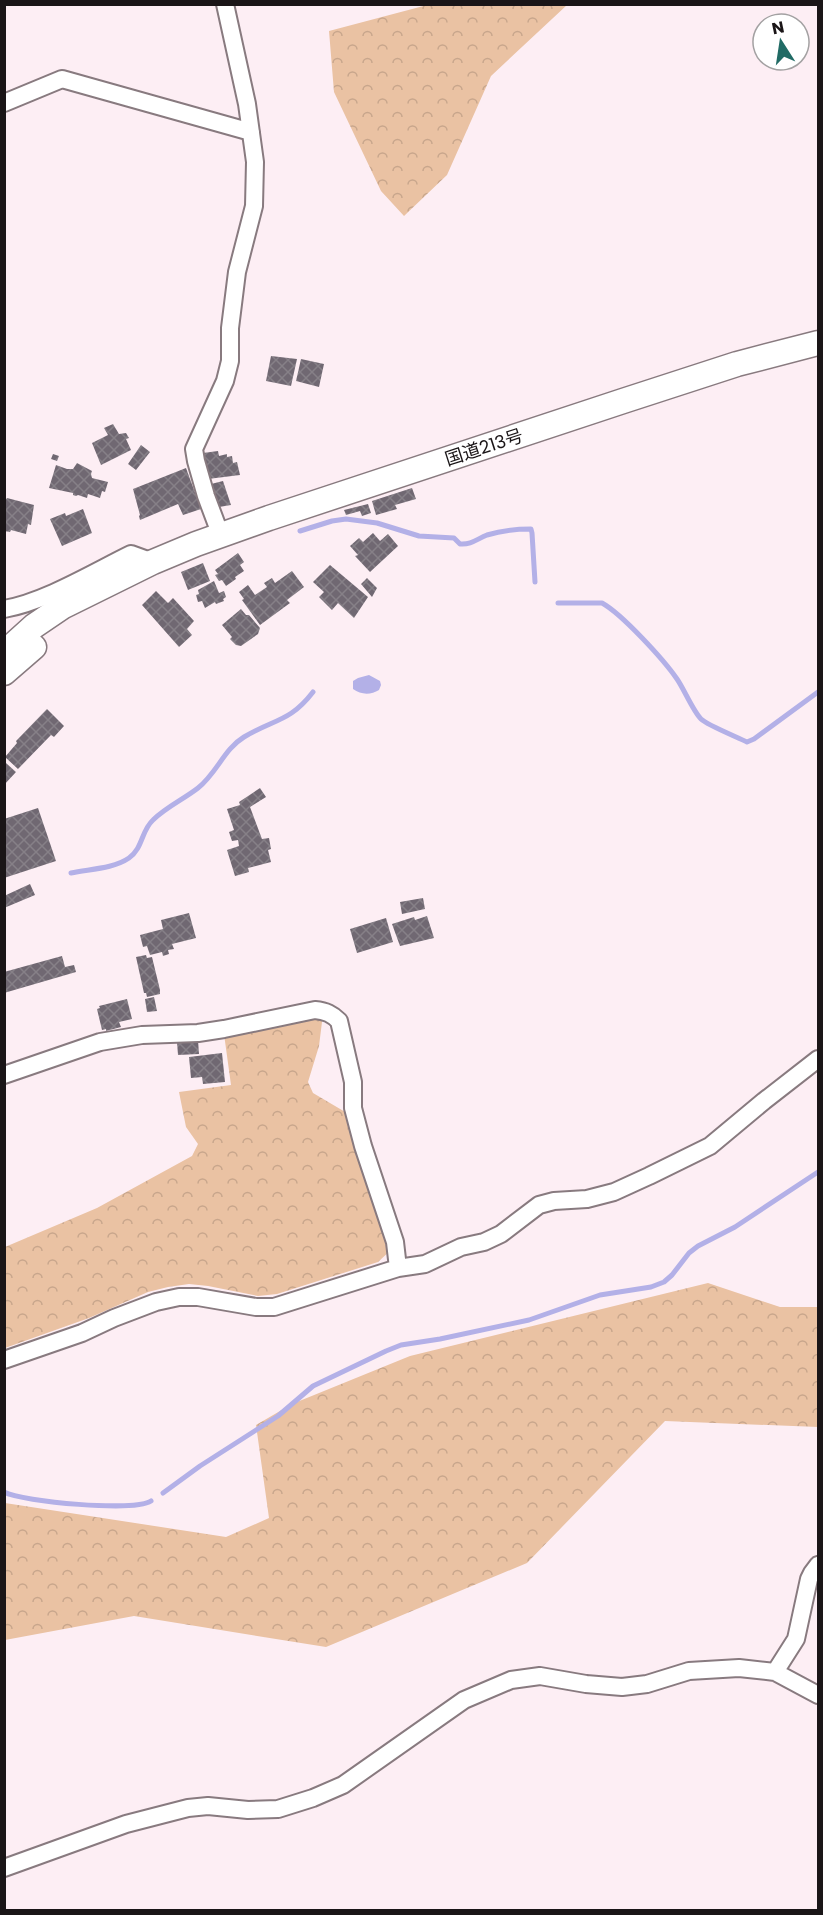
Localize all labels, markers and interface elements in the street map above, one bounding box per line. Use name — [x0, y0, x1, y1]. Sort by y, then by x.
north arrow — [751, 12, 811, 72]
text: N — [770, 15, 786, 40]
street label: 国道213号 — [442, 423, 526, 471]

